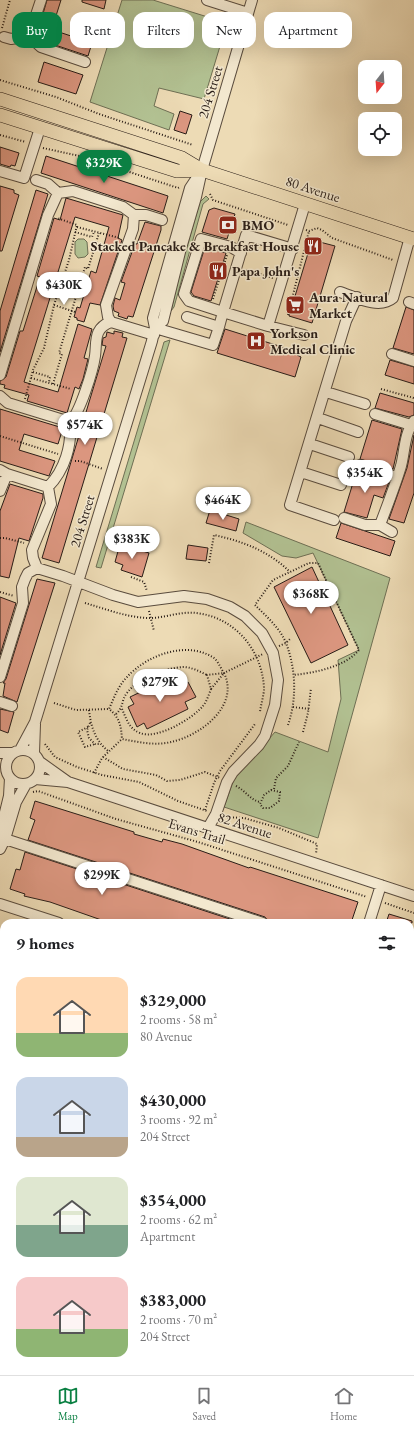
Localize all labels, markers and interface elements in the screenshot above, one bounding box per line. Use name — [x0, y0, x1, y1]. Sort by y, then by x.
chip: Buy — [12, 12, 62, 48]
chip: Rent — [70, 12, 125, 48]
chip: Filters — [133, 12, 194, 48]
chip: New — [202, 12, 256, 48]
chip: Apartment — [264, 12, 352, 48]
north arrow — [358, 60, 402, 104]
map controls — [358, 60, 402, 156]
street label: 204 Street — [194, 63, 227, 120]
button: locate — [358, 112, 402, 156]
pin: $329K — [76, 150, 132, 184]
text: $329K — [86, 154, 122, 171]
street label: 80 Avenue — [283, 172, 343, 206]
bank icon: BMO — [217, 214, 239, 236]
place label: BMO — [242, 216, 275, 234]
restaurant icon: Stacked Pancake & Breakfast House — [302, 235, 324, 257]
place label: Stacked Pancake & Breakfast House — [91, 237, 299, 255]
restaurant icon: Papa John's — [207, 260, 229, 282]
place label: Papa John's — [232, 262, 299, 280]
pin: $430K — [36, 272, 92, 306]
text: $430K — [46, 276, 82, 293]
place label: Aura Natural Market — [308, 288, 388, 322]
supermarket icon: Aura Natural Market — [284, 294, 306, 316]
place label: Yorkson Medical Clinic — [270, 324, 355, 358]
hospital icon: Yorkson Medical Clinic — [245, 330, 267, 352]
pin: $574K — [57, 412, 113, 446]
text: $574K — [67, 416, 103, 433]
pin: $354K — [337, 460, 393, 494]
text: $354K — [347, 464, 383, 481]
pin: $464K — [195, 487, 251, 521]
text: $464K — [205, 491, 241, 508]
street label: 204 Street — [66, 492, 99, 549]
pin: $383K — [104, 526, 160, 560]
text: $383K — [114, 530, 150, 547]
pin: $368K — [283, 581, 339, 615]
text: $368K — [293, 585, 329, 602]
pin: $279K — [132, 669, 188, 703]
text: $279K — [142, 673, 178, 690]
street label: 82 Avenue — [215, 808, 275, 842]
street label: Evans Trail — [166, 814, 228, 848]
pin: $299K — [74, 862, 130, 896]
text: $299K — [84, 866, 120, 883]
text: 9 homes — [16, 932, 74, 954]
icon: filters — [376, 932, 398, 954]
text: $329,000 — [140, 989, 206, 1011]
icon: home — [48, 993, 96, 1041]
text: 2 rooms · 58 m² — [140, 1011, 217, 1028]
text: 80 Avenue — [140, 1028, 192, 1045]
text: $430,000 — [140, 1089, 206, 1111]
icon: home — [48, 1093, 96, 1141]
text: 3 rooms · 92 m² — [140, 1111, 217, 1128]
text: 204 Street — [140, 1128, 190, 1145]
text: $354,000 — [140, 1189, 206, 1211]
icon: home — [48, 1193, 96, 1241]
text: 2 rooms · 62 m² — [140, 1211, 217, 1228]
text: Apartment — [140, 1228, 195, 1245]
text: $383,000 — [140, 1289, 206, 1311]
icon: home — [48, 1293, 96, 1341]
text: 2 rooms · 70 m² — [140, 1311, 217, 1328]
text: 204 Street — [140, 1328, 190, 1345]
tab: Map — [57, 1385, 79, 1423]
tab: Saved — [193, 1385, 216, 1423]
tab: Home — [330, 1385, 357, 1423]

